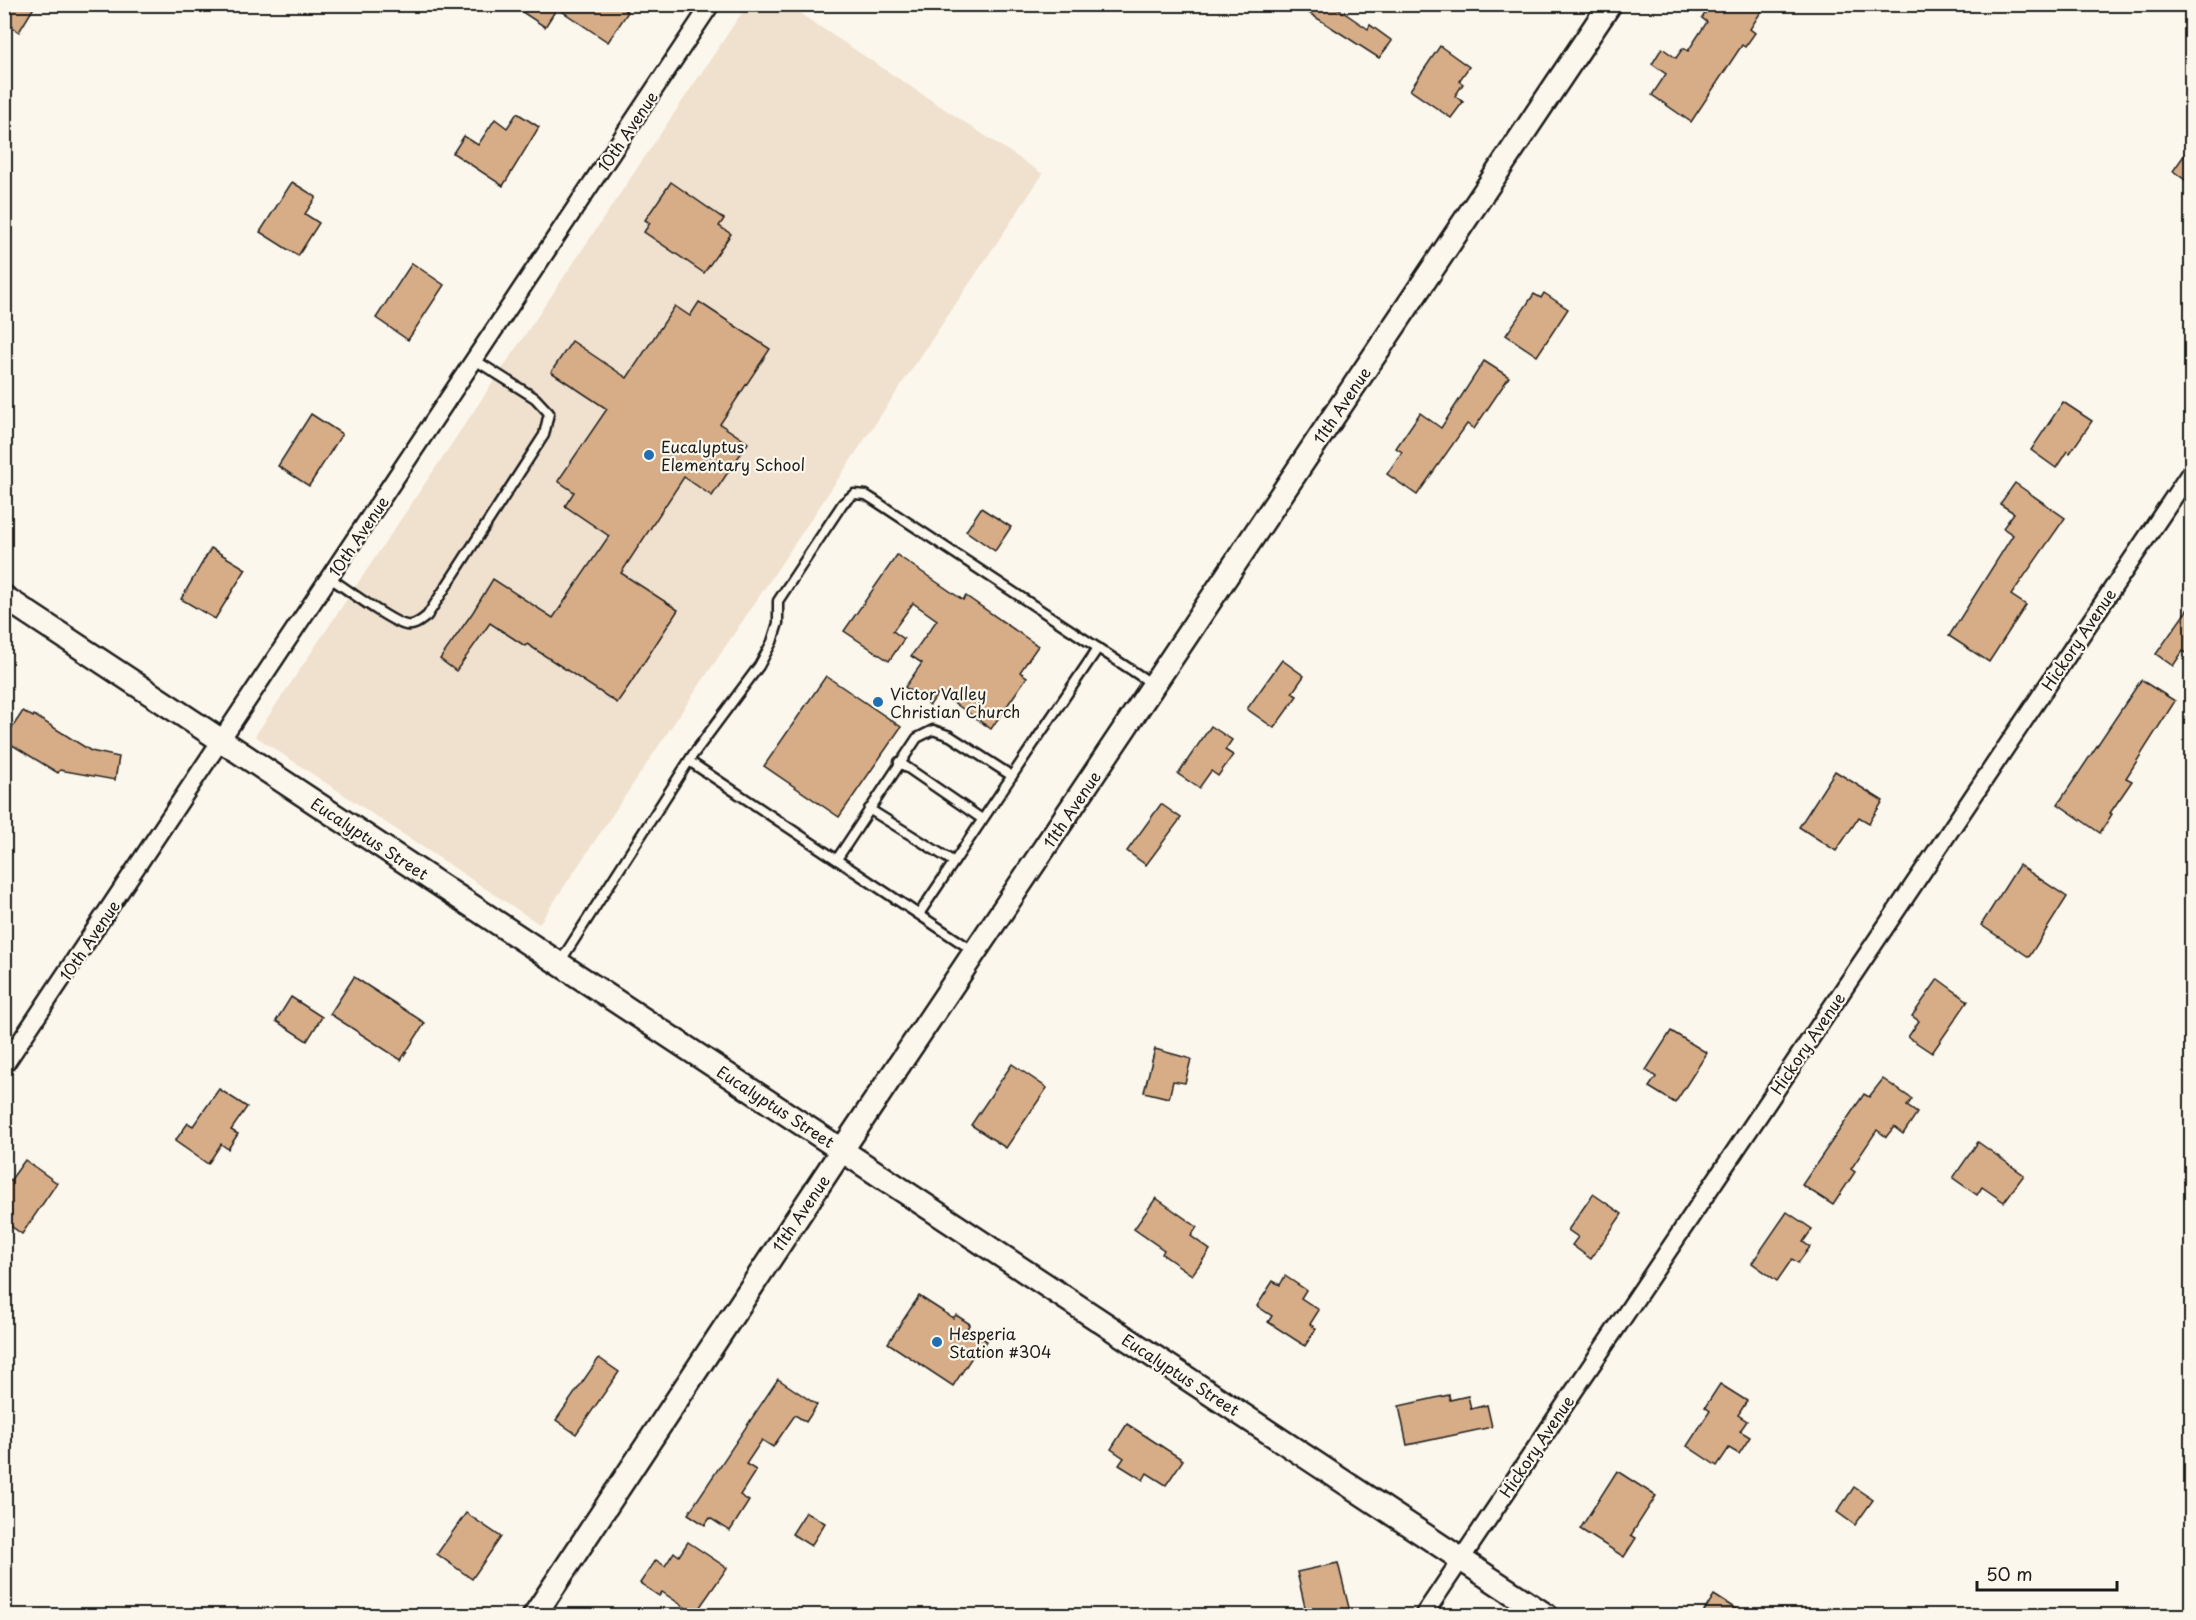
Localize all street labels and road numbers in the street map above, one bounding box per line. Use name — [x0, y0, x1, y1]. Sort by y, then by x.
street label: 10th Avenue — [591, 86, 663, 176]
street label: 11th Avenue — [1306, 361, 1376, 448]
street label: 10th Avenue — [322, 491, 394, 581]
street label: Hickory Avenue — [2035, 583, 2121, 695]
street label: 11th Avenue — [1036, 765, 1106, 852]
street label: Eucalyptus Street — [307, 791, 434, 885]
street label: 10th Avenue — [53, 895, 125, 985]
street label: Hickory Avenue — [1764, 987, 1850, 1099]
street label: Eucalyptus Street — [713, 1059, 840, 1153]
street label: 11th Avenue — [765, 1169, 835, 1256]
street label: Eucalyptus Street — [1118, 1327, 1245, 1421]
street label: Hickory Avenue — [1493, 1390, 1579, 1502]

